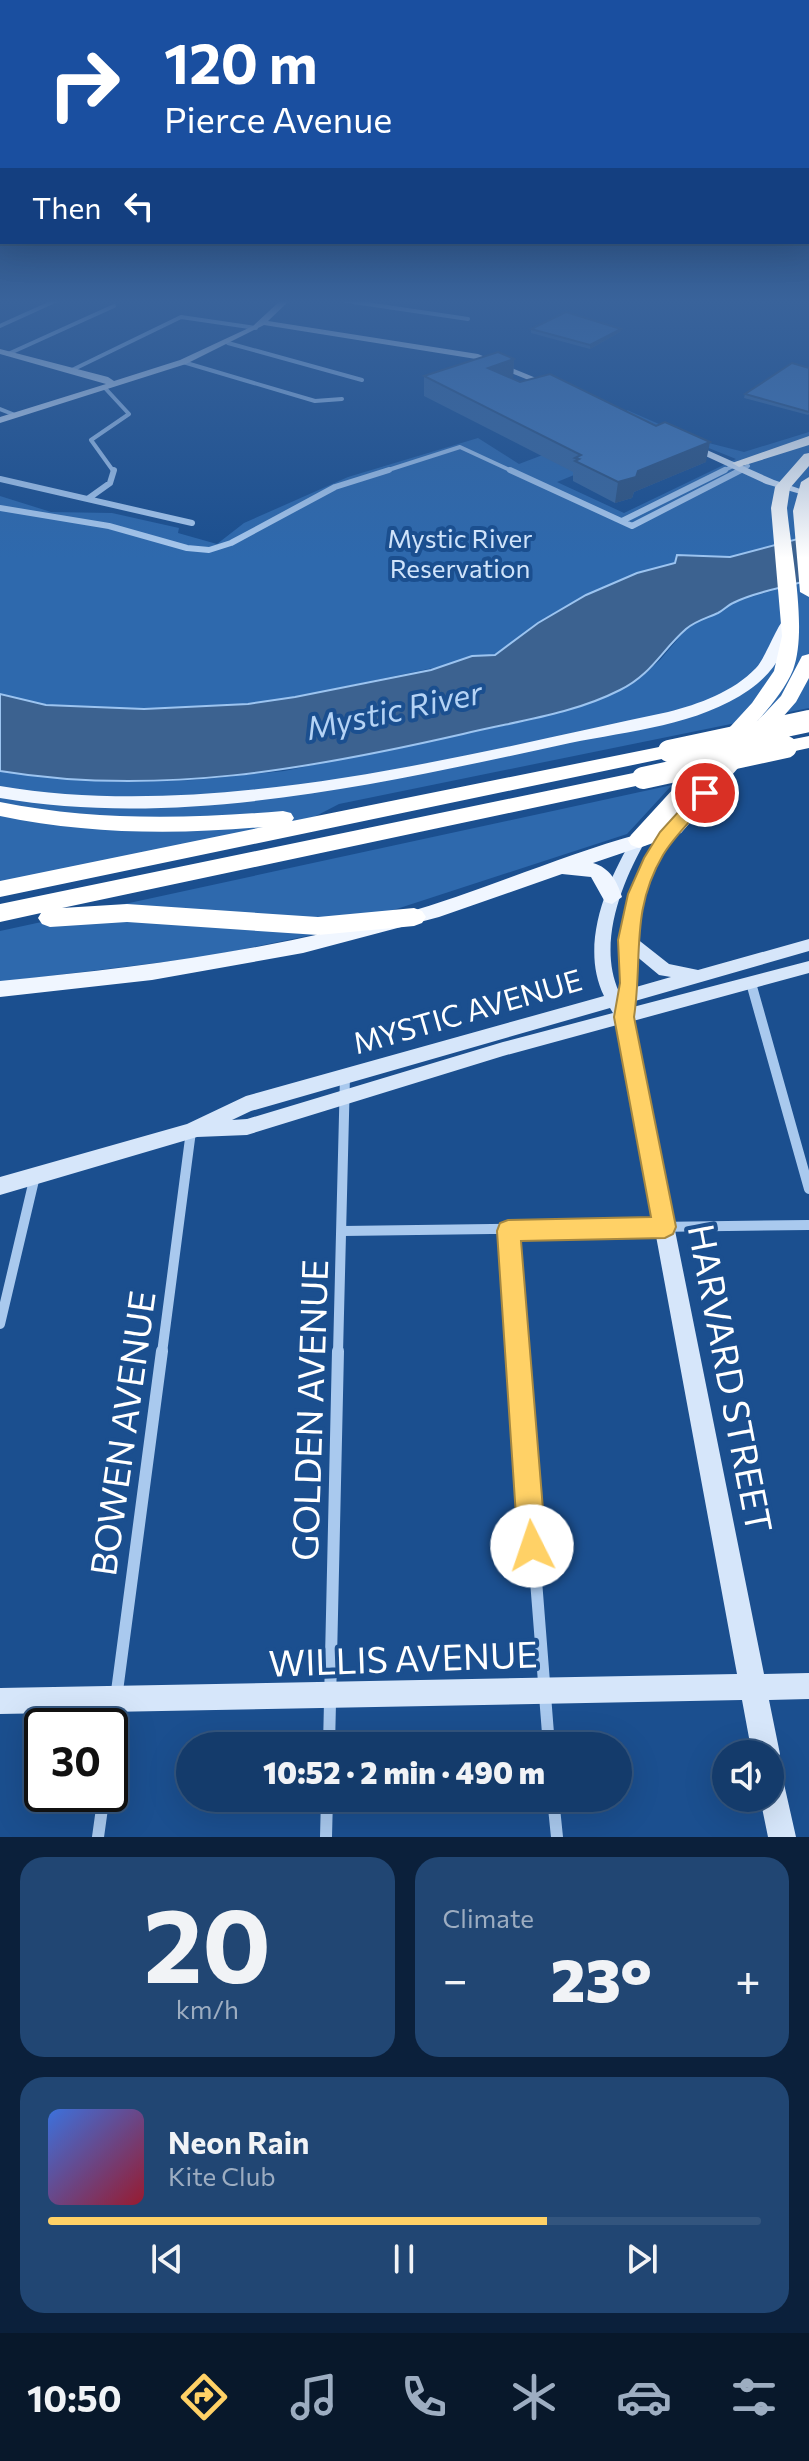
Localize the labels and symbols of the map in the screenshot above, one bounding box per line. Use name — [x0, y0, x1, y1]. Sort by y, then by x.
park label: Mystic River Reservation — [387, 522, 533, 583]
water label: Mystic River — [302, 671, 487, 747]
pin — [671, 759, 739, 827]
street label: MYSTIC AVENUE — [348, 960, 586, 1060]
street label: HARVARD STREET — [681, 1220, 783, 1536]
street label: GOLDEN AVENUE — [281, 1259, 335, 1561]
street label: BOWEN AVENUE — [79, 1288, 163, 1578]
position arrow — [490, 1504, 574, 1588]
street label: WILLIS AVENUE — [268, 1630, 538, 1684]
speed limit sign: 30 — [24, 1708, 128, 1812]

